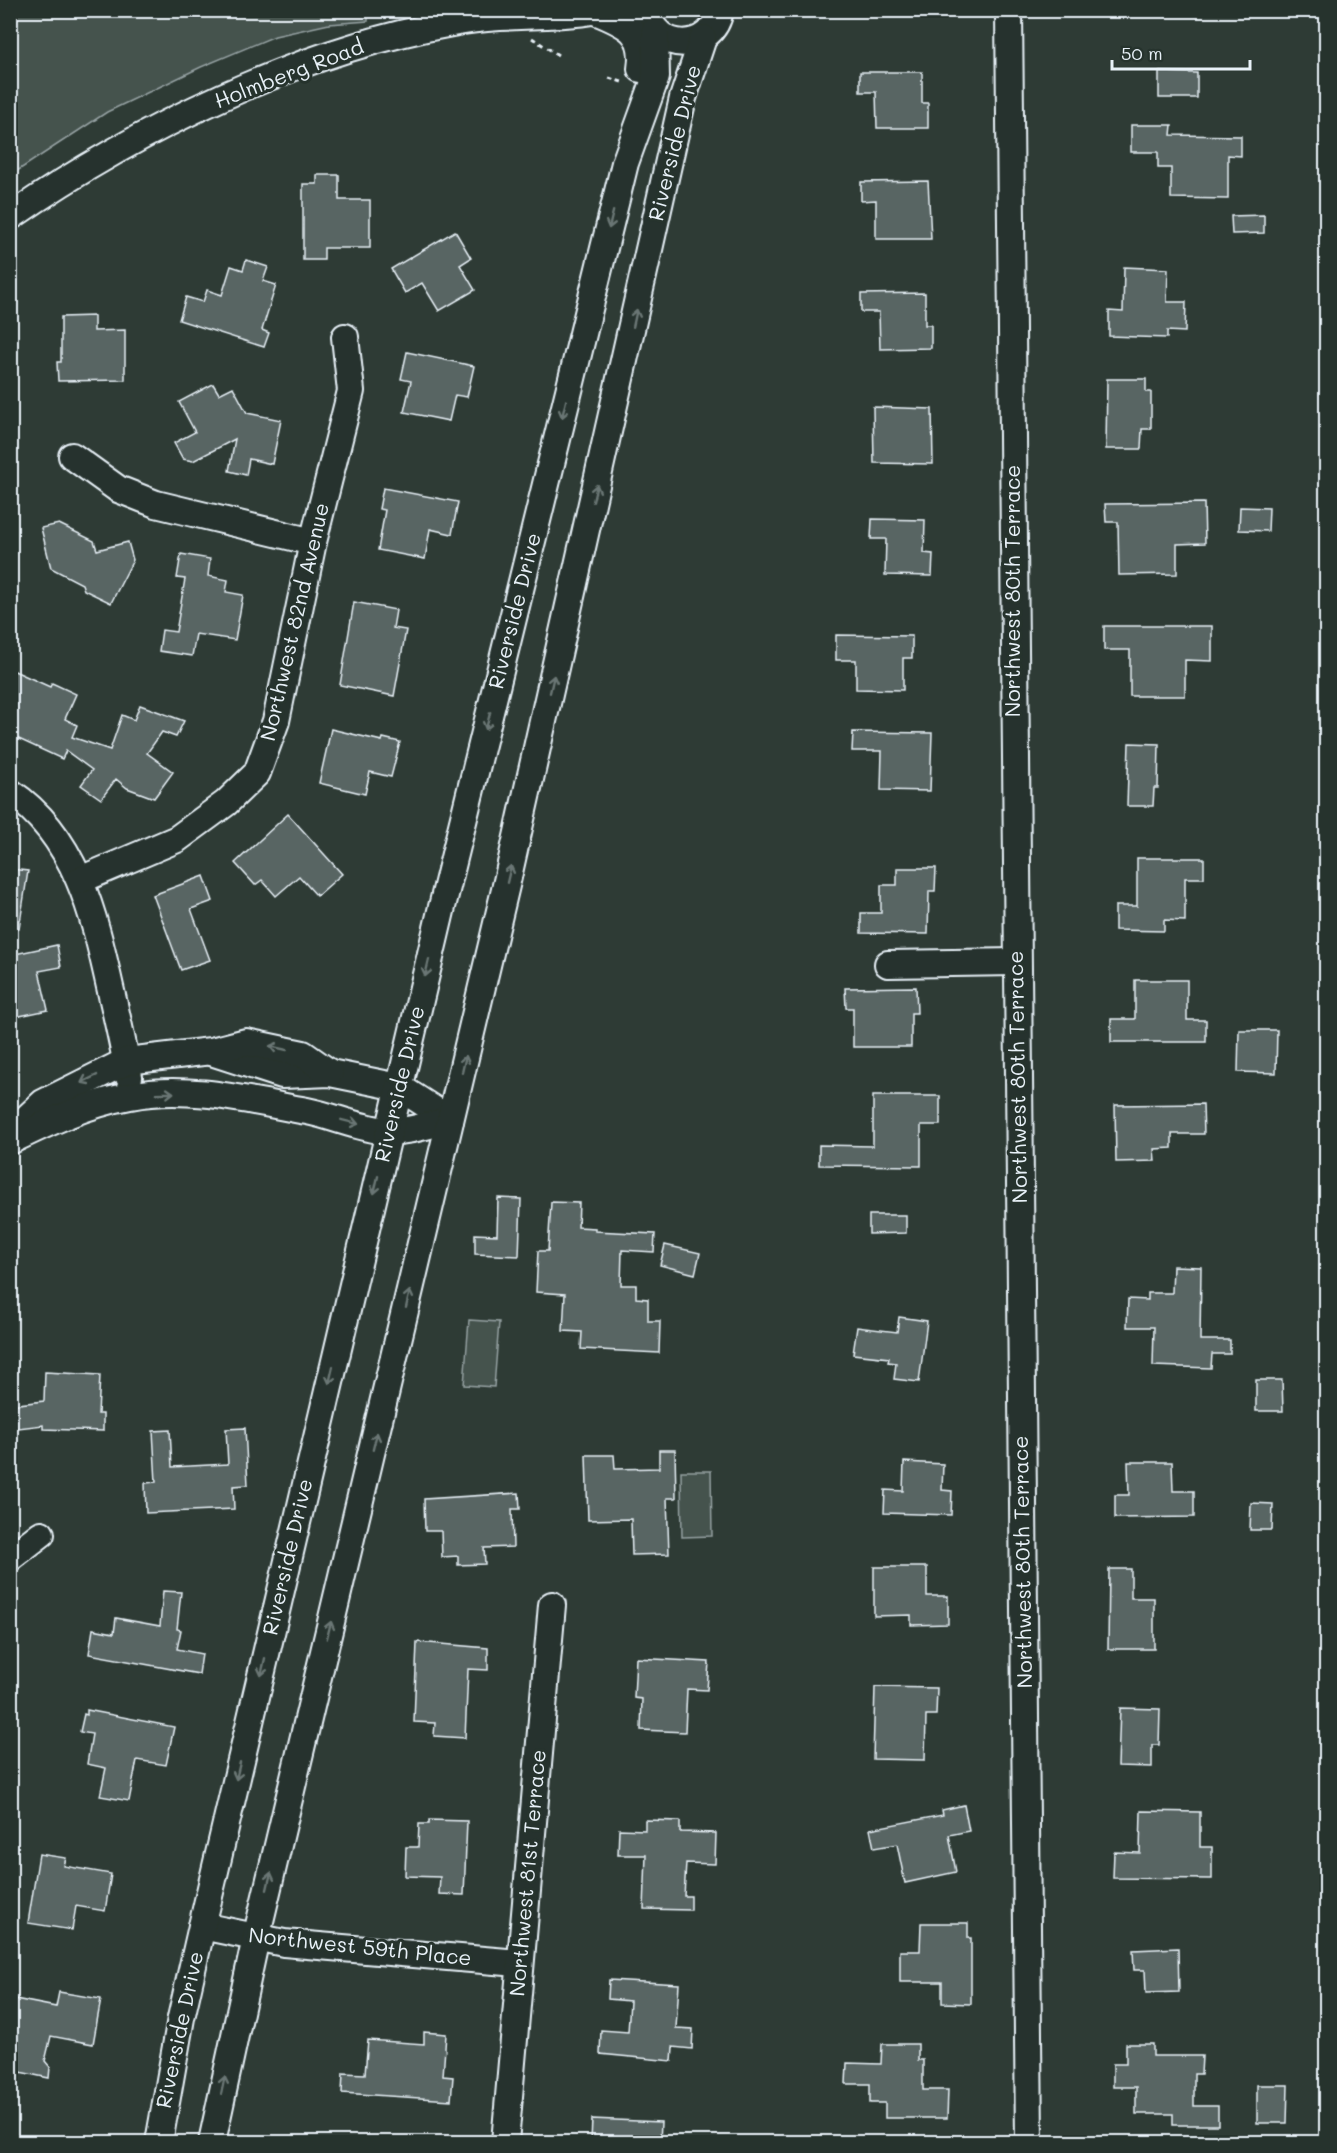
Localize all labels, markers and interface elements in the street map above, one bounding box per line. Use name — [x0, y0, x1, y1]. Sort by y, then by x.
street label: Holmberg Road — [210, 32, 367, 113]
scale bar — [1112, 33, 1250, 71]
text: 50 m — [1121, 41, 1163, 65]
street label: Riverside Drive — [641, 62, 706, 223]
one-way arrow — [604, 210, 616, 229]
one-way arrow — [629, 309, 641, 328]
one-way arrow — [558, 399, 570, 418]
street label: Northwest 80th Terrace — [998, 465, 1025, 717]
one-way arrow — [590, 484, 602, 503]
street label: Northwest 82nd Avenue — [253, 500, 334, 743]
street label: Riverside Drive — [481, 530, 546, 691]
one-way arrow — [547, 674, 558, 694]
one-way arrow — [481, 711, 493, 730]
one-way arrow — [504, 865, 515, 884]
street label: Northwest 80th Terrace — [1001, 950, 1032, 1204]
one-way arrow — [421, 958, 433, 977]
street label: Riverside Drive — [367, 1003, 430, 1165]
one-way arrow — [269, 1041, 288, 1053]
one-way arrow — [458, 1054, 470, 1073]
one-way arrow — [81, 1074, 99, 1085]
one-way arrow — [154, 1088, 174, 1099]
one-way arrow — [341, 1117, 360, 1129]
one-way arrow — [369, 1175, 381, 1194]
one-way arrow — [403, 1290, 415, 1309]
one-way arrow — [325, 1365, 337, 1384]
one-way arrow — [369, 1431, 381, 1450]
street label: Northwest 80th Terrace — [1006, 1435, 1037, 1689]
street label: Riverside Drive — [255, 1476, 318, 1638]
one-way arrow — [323, 1621, 335, 1640]
one-way arrow — [256, 1657, 268, 1676]
street label: Northwest 81st Terrace — [502, 1748, 551, 1997]
one-way arrow — [232, 1761, 243, 1781]
one-way arrow — [264, 1872, 276, 1891]
street label: Northwest 59th Place — [247, 1920, 473, 1971]
street label: Riverside Drive — [149, 1949, 208, 2111]
one-way arrow — [218, 2076, 229, 2095]

